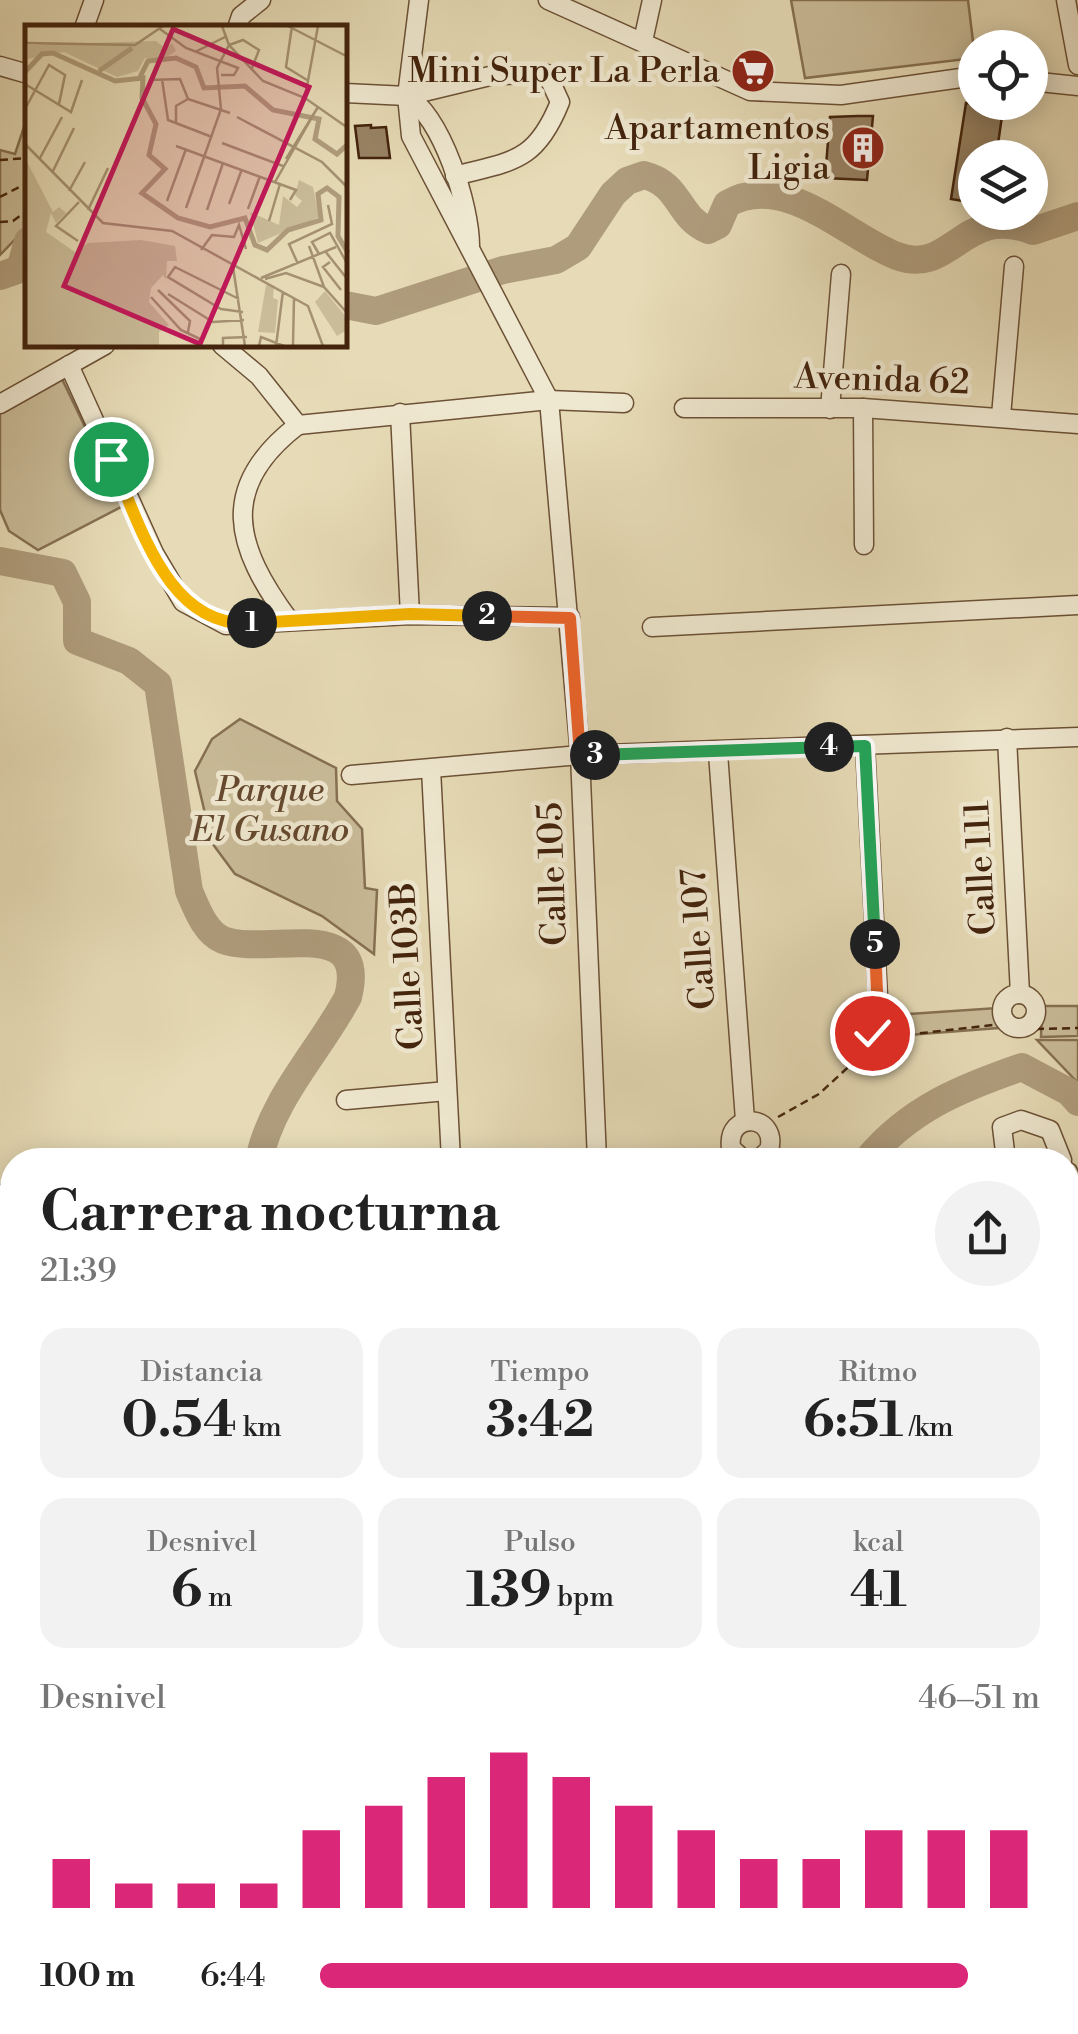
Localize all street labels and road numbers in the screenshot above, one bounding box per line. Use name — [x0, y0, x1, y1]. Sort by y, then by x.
street label: Avenida 62 — [793, 355, 970, 405]
street label: Calle 111 — [956, 800, 1006, 936]
street label: Calle 105 — [529, 801, 577, 947]
street label: Calle 107 — [673, 866, 725, 1011]
street label: Calle 103B — [382, 881, 434, 1051]

